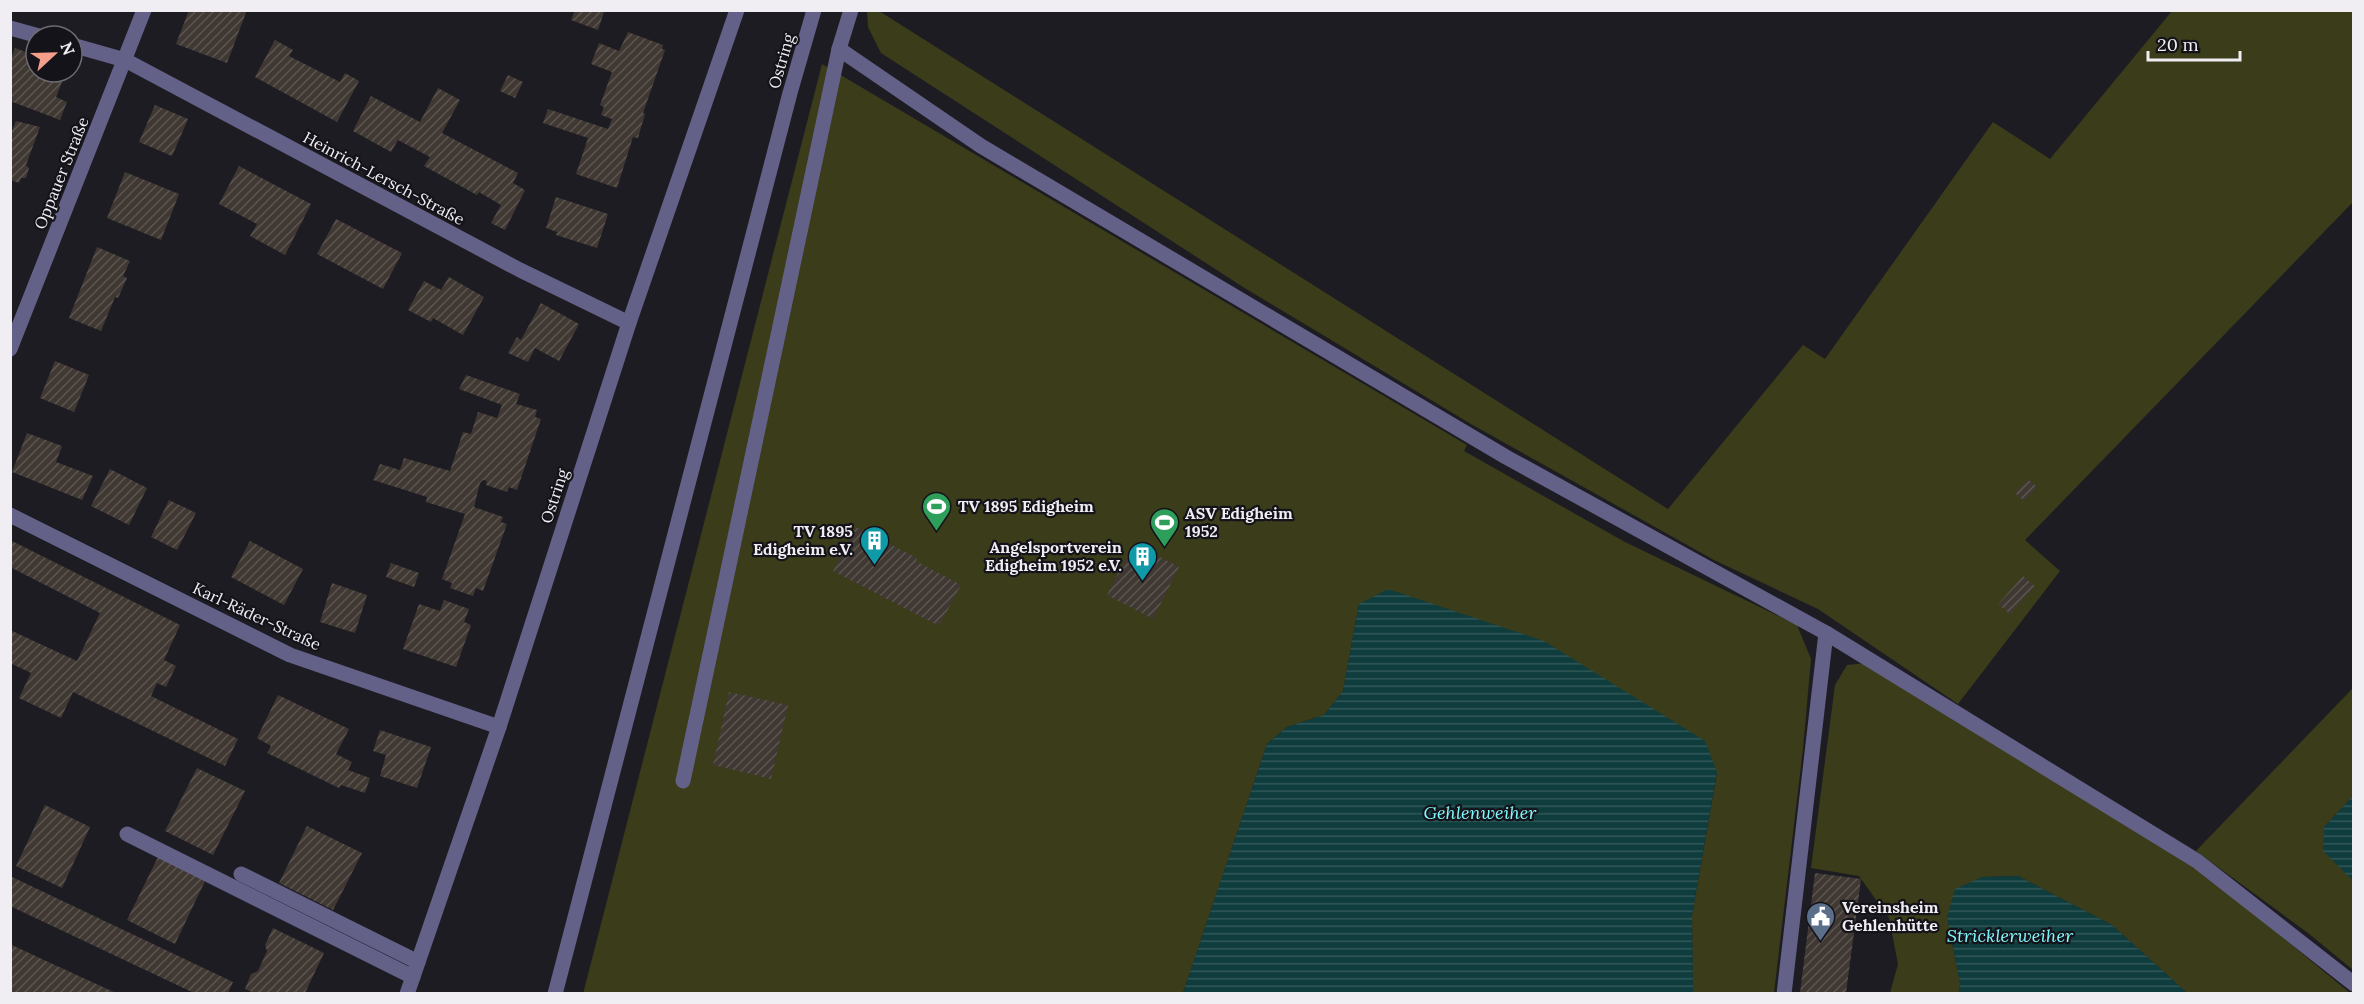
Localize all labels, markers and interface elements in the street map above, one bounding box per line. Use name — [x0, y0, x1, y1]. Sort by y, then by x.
north arrow — [24, 24, 84, 84]
scale bar — [2148, 24, 2240, 62]
street label: Ostring — [764, 30, 799, 91]
text: 20 m — [2157, 33, 2199, 56]
text: N — [56, 39, 79, 58]
street label: Oppauer Straße — [29, 114, 93, 232]
street label: Heinrich-Lersch-Straße — [300, 127, 468, 229]
street label: Ostring — [536, 465, 573, 526]
sports icon: TV 1895 Edigheim — [921, 490, 953, 532]
place label: TV 1895 Edigheim — [958, 496, 1094, 516]
place label: ASV Edigheim 1952 — [1185, 503, 1293, 541]
sports icon: ASV Edigheim 1952 — [1148, 506, 1180, 548]
place label: TV 1895 Edigheim e.V. — [753, 521, 853, 559]
building icon: TV 1895 Edigheim e.V. — [858, 524, 890, 566]
place label: Angelsportverein Edigheim 1952 e.V. — [985, 537, 1122, 575]
building icon: Angelsportverein Edigheim 1952 e.V. — [1127, 540, 1159, 582]
street label: Karl-Räder-Straße — [190, 578, 324, 655]
water label: Gehlenweiher — [1423, 801, 1537, 824]
place label: Vereinsheim Gehlenhütte — [1842, 897, 1939, 935]
public building icon: Vereinsheim Gehlenhütte — [1805, 900, 1837, 942]
water label: Stricklerweiher — [1947, 924, 2074, 947]

